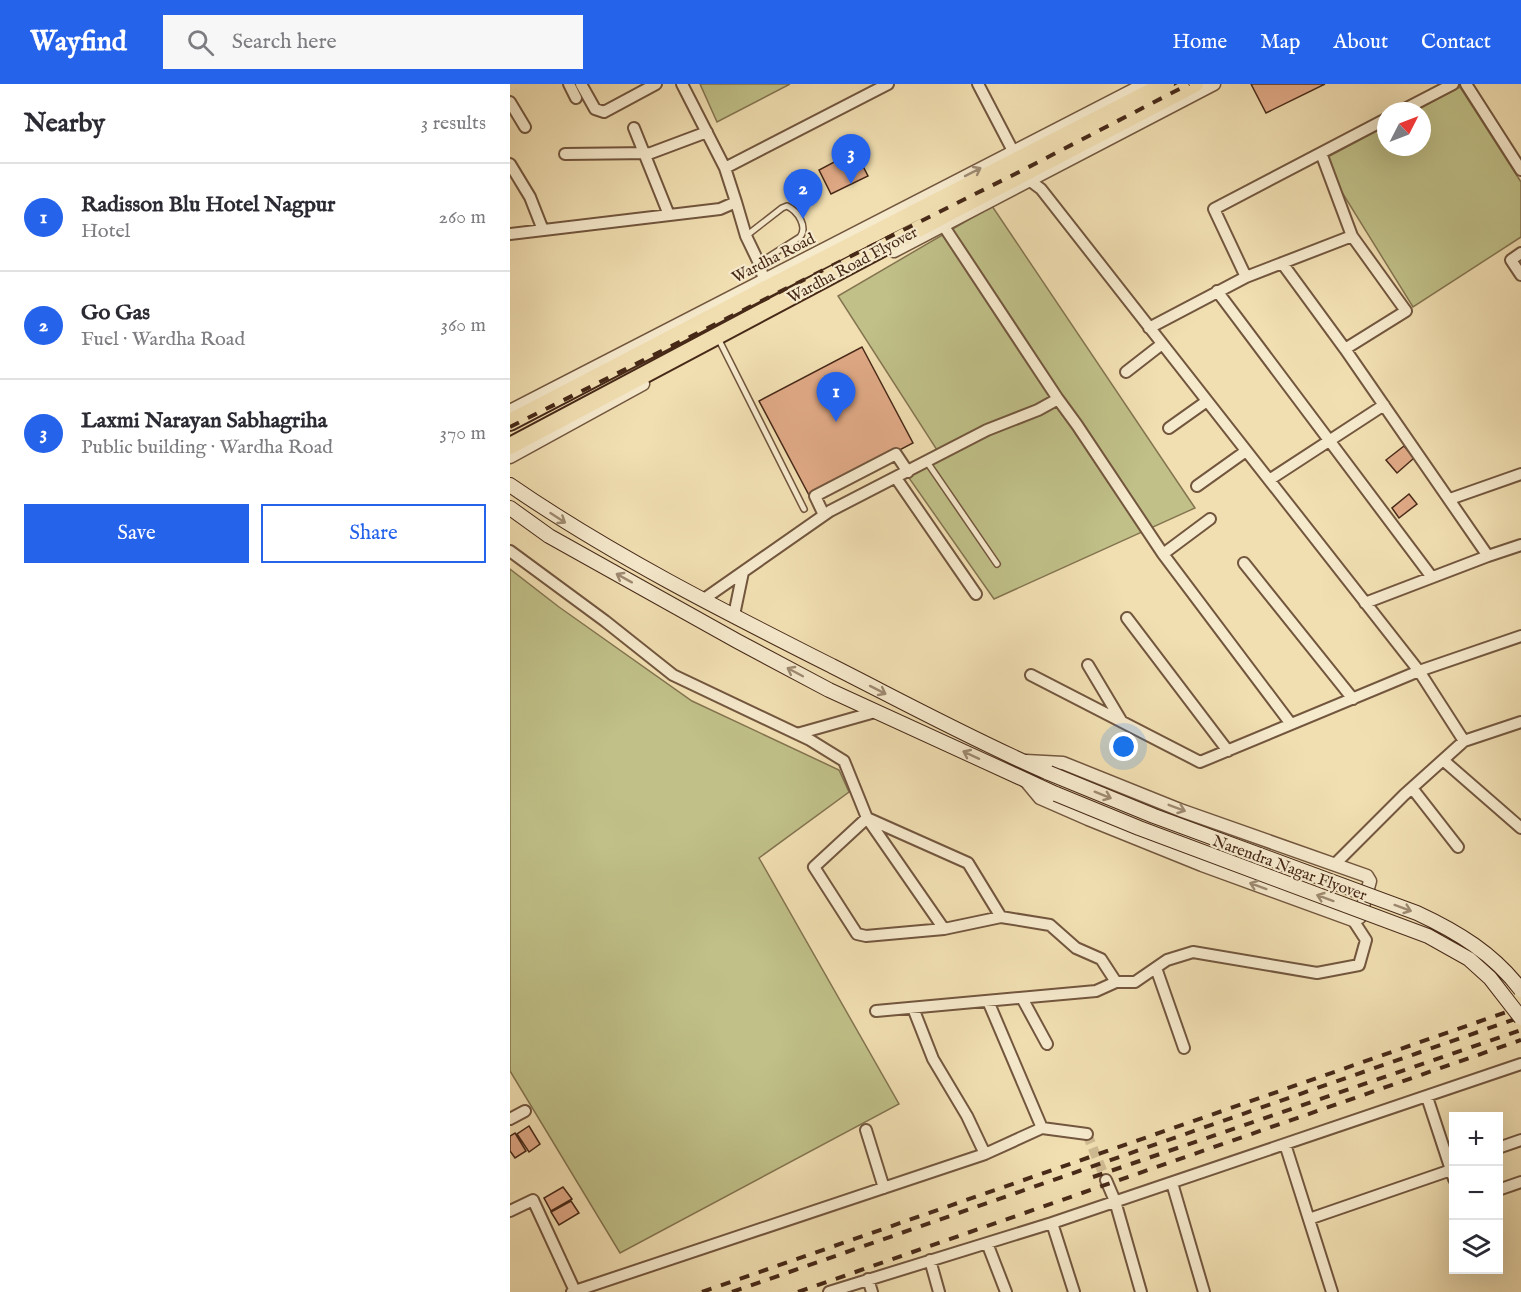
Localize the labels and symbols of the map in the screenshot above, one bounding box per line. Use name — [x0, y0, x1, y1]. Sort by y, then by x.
north arrow — [1377, 102, 1431, 156]
pin: 3 — [832, 135, 870, 184]
one-way arrow — [963, 166, 981, 177]
pin: 2 — [784, 170, 822, 219]
street label: Wardha Road Flyover — [784, 223, 922, 309]
street label: Wardha Road — [729, 229, 819, 288]
pin: 1 — [816, 372, 856, 422]
one-way arrow — [550, 512, 567, 525]
one-way arrow — [616, 572, 634, 583]
one-way arrow — [787, 666, 804, 678]
one-way arrow — [869, 684, 887, 696]
your location — [1109, 732, 1138, 761]
one-way arrow — [963, 749, 981, 761]
one-way arrow — [1093, 790, 1112, 801]
one-way arrow — [1167, 803, 1185, 814]
street label: Narendra Nagar Flyover — [1209, 832, 1369, 906]
one-way arrow — [1249, 879, 1268, 890]
one-way arrow — [1316, 891, 1335, 902]
one-way arrow — [1393, 904, 1412, 915]

